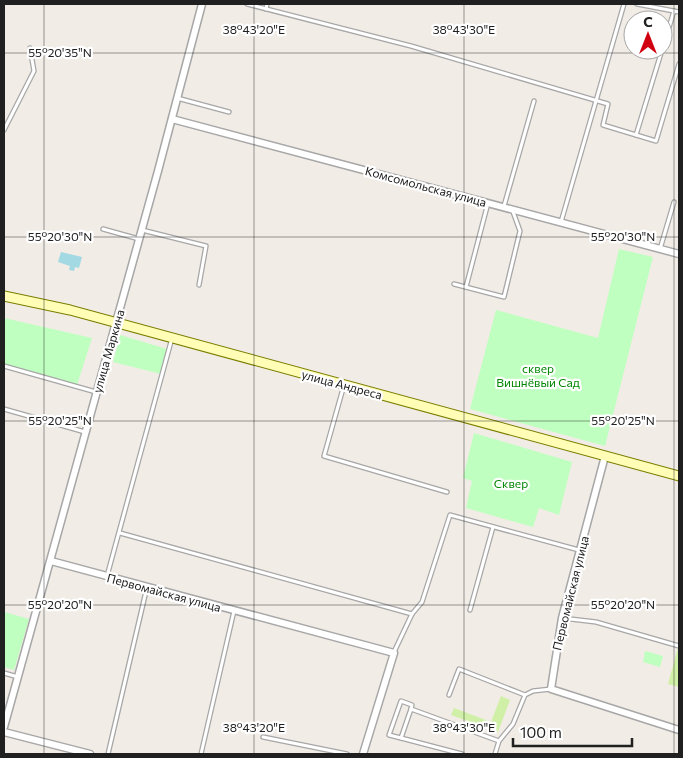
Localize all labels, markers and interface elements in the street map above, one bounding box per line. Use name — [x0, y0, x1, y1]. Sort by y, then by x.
north arrow — [623, 10, 673, 60]
text: С — [643, 13, 653, 30]
text: 38°43'20"E — [223, 22, 285, 36]
text: 38°43'30"E — [433, 22, 495, 36]
text: 55°20'35"N — [28, 45, 92, 59]
street label: Комсомольская улица — [364, 163, 488, 209]
text: 55°20'30"N — [28, 229, 92, 243]
text: 55°20'30"N — [591, 229, 655, 243]
street label: улица Маркина — [89, 308, 127, 394]
park label: сквер Вишнёвый Сад — [496, 361, 580, 389]
street label: улица Андреса — [300, 367, 384, 401]
text: 55°20'25"N — [28, 413, 92, 427]
text: 55°20'25"N — [591, 413, 655, 427]
park label: Сквер — [494, 476, 528, 490]
street label: Первомайская улица — [549, 534, 591, 652]
street label: Первомайская улица — [105, 570, 223, 614]
text: 55°20'20"N — [28, 597, 92, 611]
text: 55°20'20"N — [591, 597, 655, 611]
scale bar — [513, 716, 632, 748]
text: 38°43'20"E — [223, 720, 285, 734]
text: 38°43'30"E — [433, 720, 495, 734]
text: 100 m — [520, 723, 562, 741]

